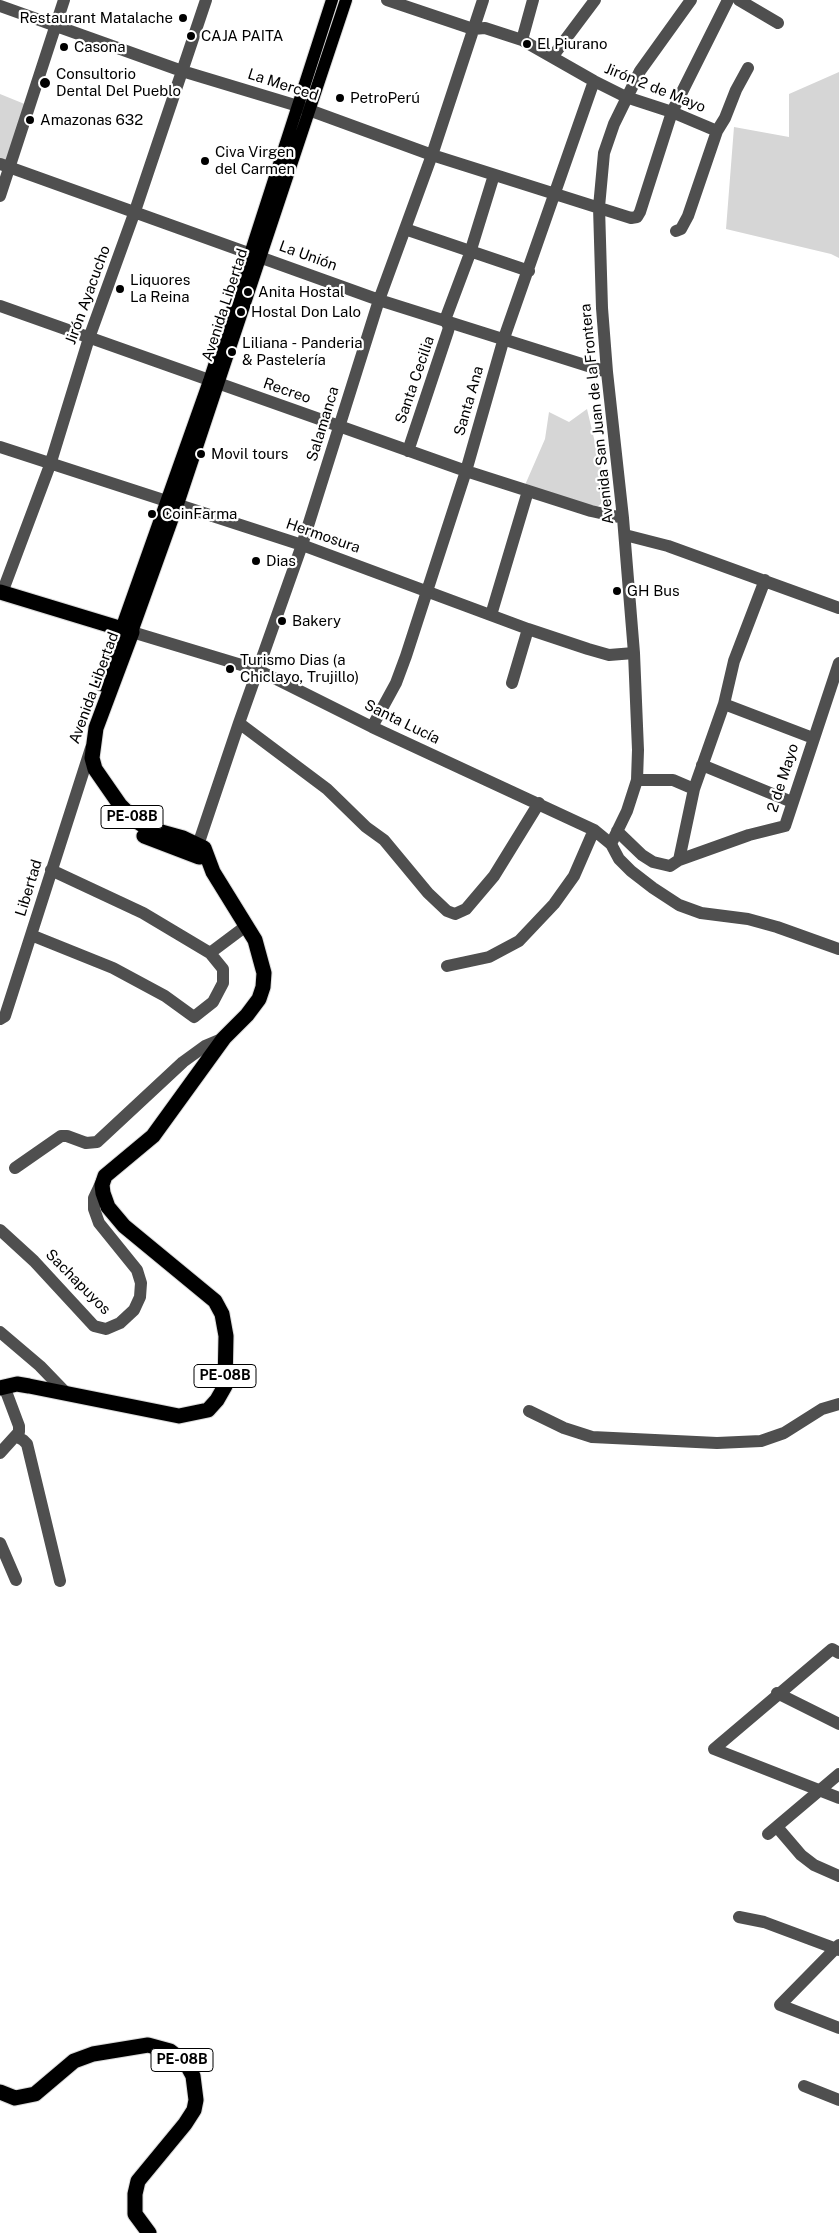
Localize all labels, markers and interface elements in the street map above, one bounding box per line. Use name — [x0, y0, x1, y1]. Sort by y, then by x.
place label: Restaurant Matalache — [19, 9, 173, 27]
marker: Restaurant Matalache — [177, 12, 189, 24]
place label: CAJA PAITA — [201, 27, 283, 45]
marker: CAJA PAITA — [185, 30, 197, 42]
place label: El Piurano — [537, 35, 607, 53]
place label: Casona — [74, 38, 125, 56]
marker: El Piurano — [521, 38, 533, 50]
marker: Casona — [58, 41, 70, 53]
street label: Jirón 2 de Mayo — [602, 60, 708, 116]
place label: Consultorio Dental Del Pueblo — [56, 65, 181, 100]
street label: La Merced — [245, 65, 321, 105]
marker: Consultorio Dental Del Pueblo — [38, 76, 52, 90]
place label: PetroPerú — [350, 89, 420, 107]
marker: PetroPerú — [334, 92, 346, 104]
place label: Amazonas 632 — [40, 111, 143, 129]
marker: Amazonas 632 — [24, 114, 36, 126]
place label: Civa Virgen del Carmen — [215, 143, 295, 178]
marker: Civa Virgen del Carmen — [199, 155, 211, 167]
street label: La Unión — [277, 237, 339, 275]
street label: Jirón Ayacucho — [62, 243, 114, 347]
street label: Avenida Libertad — [198, 246, 252, 364]
place label: Liquores La Reina — [130, 271, 190, 306]
marker: Liquores La Reina — [114, 283, 126, 295]
place label: Anita Hostal — [258, 283, 345, 301]
marker: Anita Hostal — [242, 286, 254, 298]
place label: Hostal Don Lalo — [251, 303, 361, 321]
street label: Avenida San Juan de la Frontera — [576, 303, 618, 525]
marker: Hostal Don Lalo — [235, 306, 247, 318]
place label: Liliana - Panderia & Pastelería — [242, 334, 363, 369]
street label: Santa Cecilia — [392, 334, 438, 426]
marker: Liliana - Panderia & Pastelería — [226, 346, 238, 358]
street label: Santa Ana — [450, 364, 488, 438]
street label: Recreo — [261, 374, 313, 408]
street label: Salamanca — [303, 384, 343, 464]
place label: Movil tours — [211, 445, 288, 463]
marker: Movil tours — [195, 448, 207, 460]
place label: CoinFarma — [162, 505, 237, 523]
marker: CoinFarma — [146, 508, 158, 520]
street label: Hermosura — [283, 515, 363, 557]
place label: Dias — [266, 552, 296, 570]
marker: Dias — [250, 555, 262, 567]
place label: GH Bus — [627, 582, 679, 600]
marker: GH Bus — [611, 585, 623, 597]
place label: Bakery — [292, 612, 341, 630]
marker: Bakery — [276, 615, 288, 627]
street label: Avenida Libertad — [65, 630, 123, 746]
place label: Turismo Dias (a Chiclayo, Trujillo) — [240, 651, 359, 686]
marker: Turismo Dias (a Chiclayo, Trujillo) — [224, 663, 236, 675]
street label: Santa Lucía — [361, 696, 443, 748]
street label: 2 de Mayo — [763, 741, 803, 815]
road number: PE-08B — [101, 806, 163, 829]
street label: Libertad — [12, 857, 46, 919]
street label: Sachapuyos — [42, 1246, 114, 1318]
road number: PE-08B — [194, 1364, 256, 1388]
road number: PE-08B — [151, 2048, 213, 2072]

